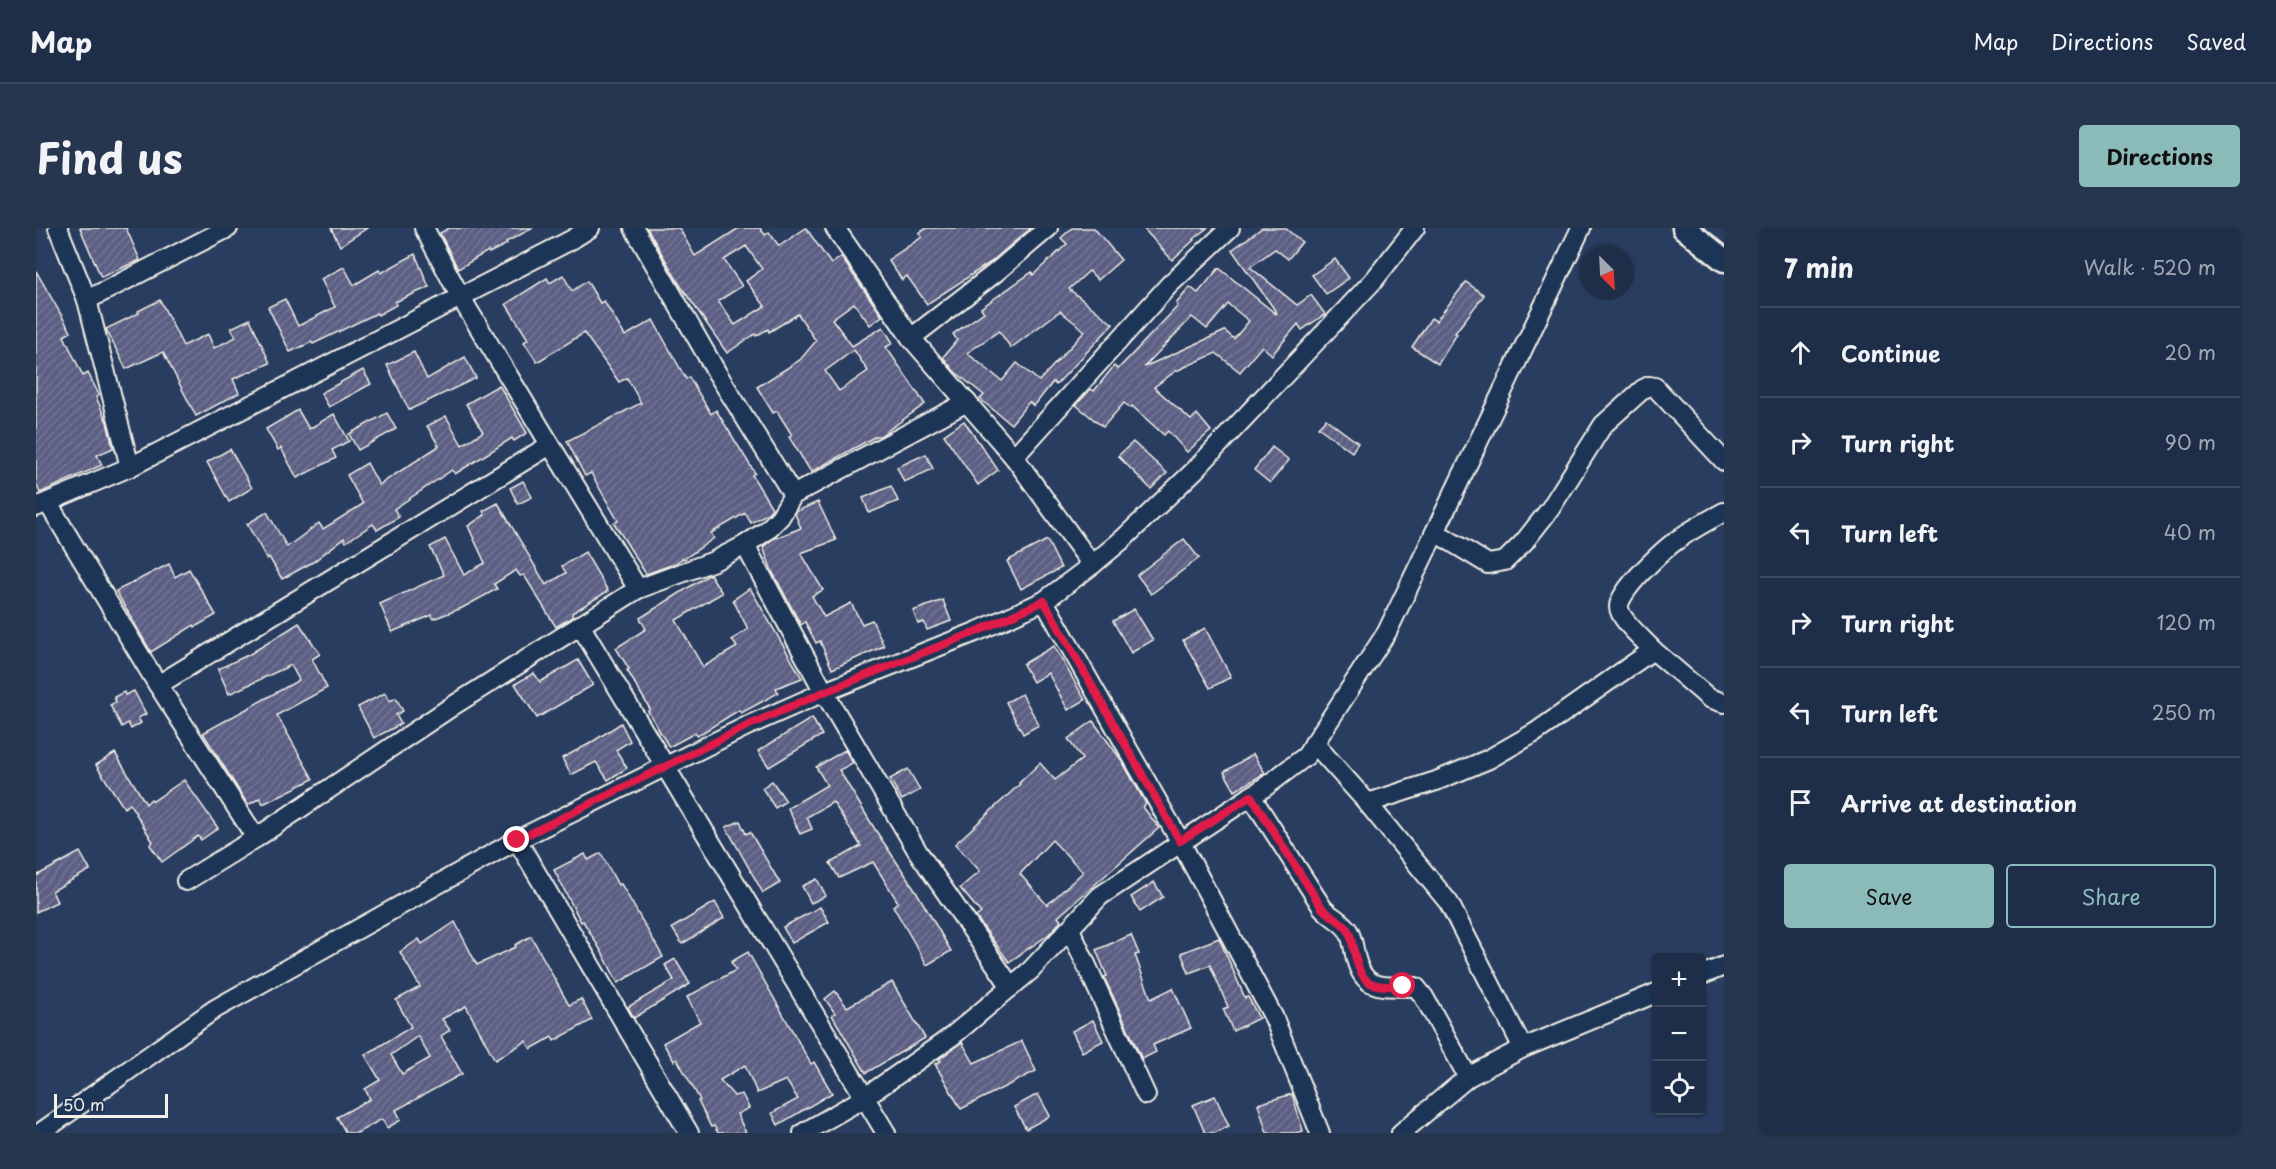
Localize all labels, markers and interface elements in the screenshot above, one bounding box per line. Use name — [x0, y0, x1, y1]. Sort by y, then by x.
text: Map — [30, 20, 92, 63]
text: Map — [1973, 25, 2018, 57]
text: Directions — [2051, 25, 2153, 57]
text: Saved — [2186, 25, 2246, 57]
text: Find us — [36, 125, 183, 188]
button: Directions — [2079, 125, 2240, 187]
north arrow — [1580, 246, 1634, 300]
text: 7 min — [1784, 248, 1854, 287]
text: Walk · 520 m — [2084, 252, 2216, 282]
icon: ahead — [1784, 336, 1817, 369]
text: Continue — [1841, 336, 1940, 369]
text: 20 m — [2164, 337, 2216, 367]
icon: right — [1784, 426, 1817, 459]
text: Turn right — [1841, 426, 1954, 459]
text: 90 m — [2165, 427, 2216, 457]
icon: left — [1784, 516, 1817, 549]
text: Turn left — [1841, 516, 1938, 549]
text: 40 m — [2164, 517, 2216, 547]
icon: right — [1784, 606, 1817, 639]
text: Turn right — [1841, 606, 1954, 639]
text: 120 m — [2157, 607, 2216, 637]
icon: left — [1784, 696, 1817, 729]
text: Turn left — [1841, 696, 1938, 729]
text: 250 m — [2152, 697, 2216, 727]
icon: arrive — [1784, 786, 1817, 819]
text: Arrive at destination — [1841, 786, 2077, 819]
route end — [503, 826, 529, 852]
button: Save — [1784, 864, 1994, 928]
button: Share — [2006, 864, 2216, 928]
map controls — [1652, 953, 1706, 1115]
button: + — [1652, 953, 1706, 1007]
route start — [1389, 972, 1415, 998]
button: − — [1652, 1007, 1706, 1061]
button: locate — [1652, 1061, 1706, 1115]
scale bar — [54, 1091, 168, 1118]
text: 50 m — [63, 1092, 104, 1116]

